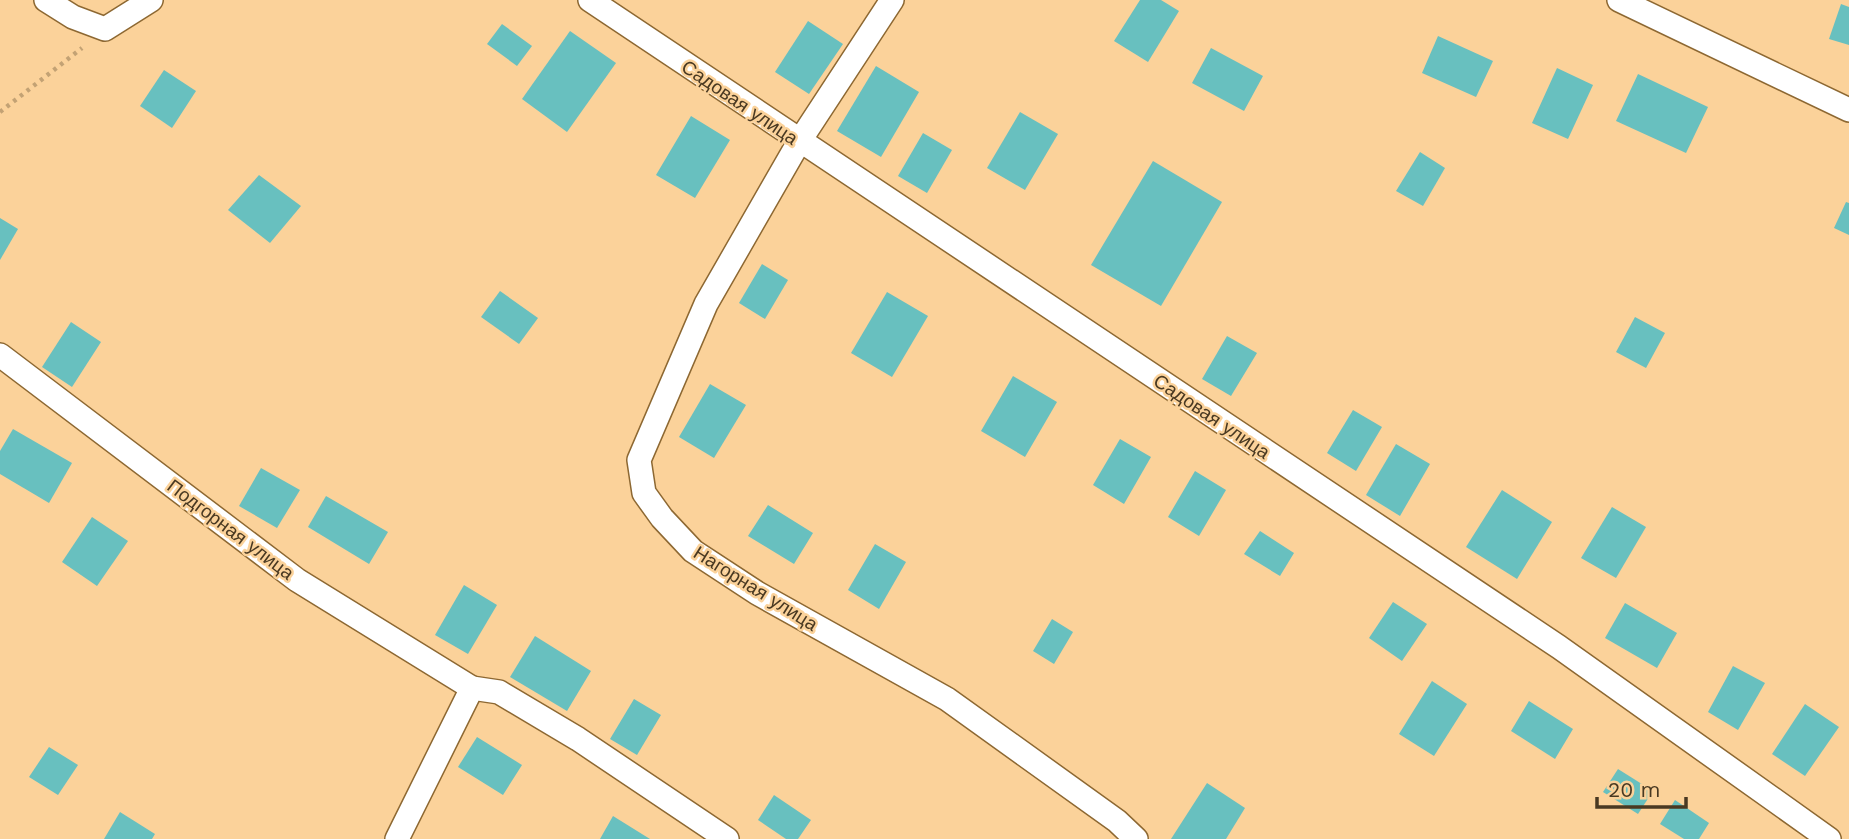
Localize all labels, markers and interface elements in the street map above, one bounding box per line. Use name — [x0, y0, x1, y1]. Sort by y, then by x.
street label: Садовая улица — [677, 55, 803, 150]
street label: Садовая улица — [1149, 369, 1275, 464]
street label: Подгорная улица — [163, 474, 299, 585]
street label: Нагорная улица — [689, 541, 822, 636]
scale bar — [1597, 766, 1686, 810]
text: 20 m — [1608, 777, 1660, 802]

